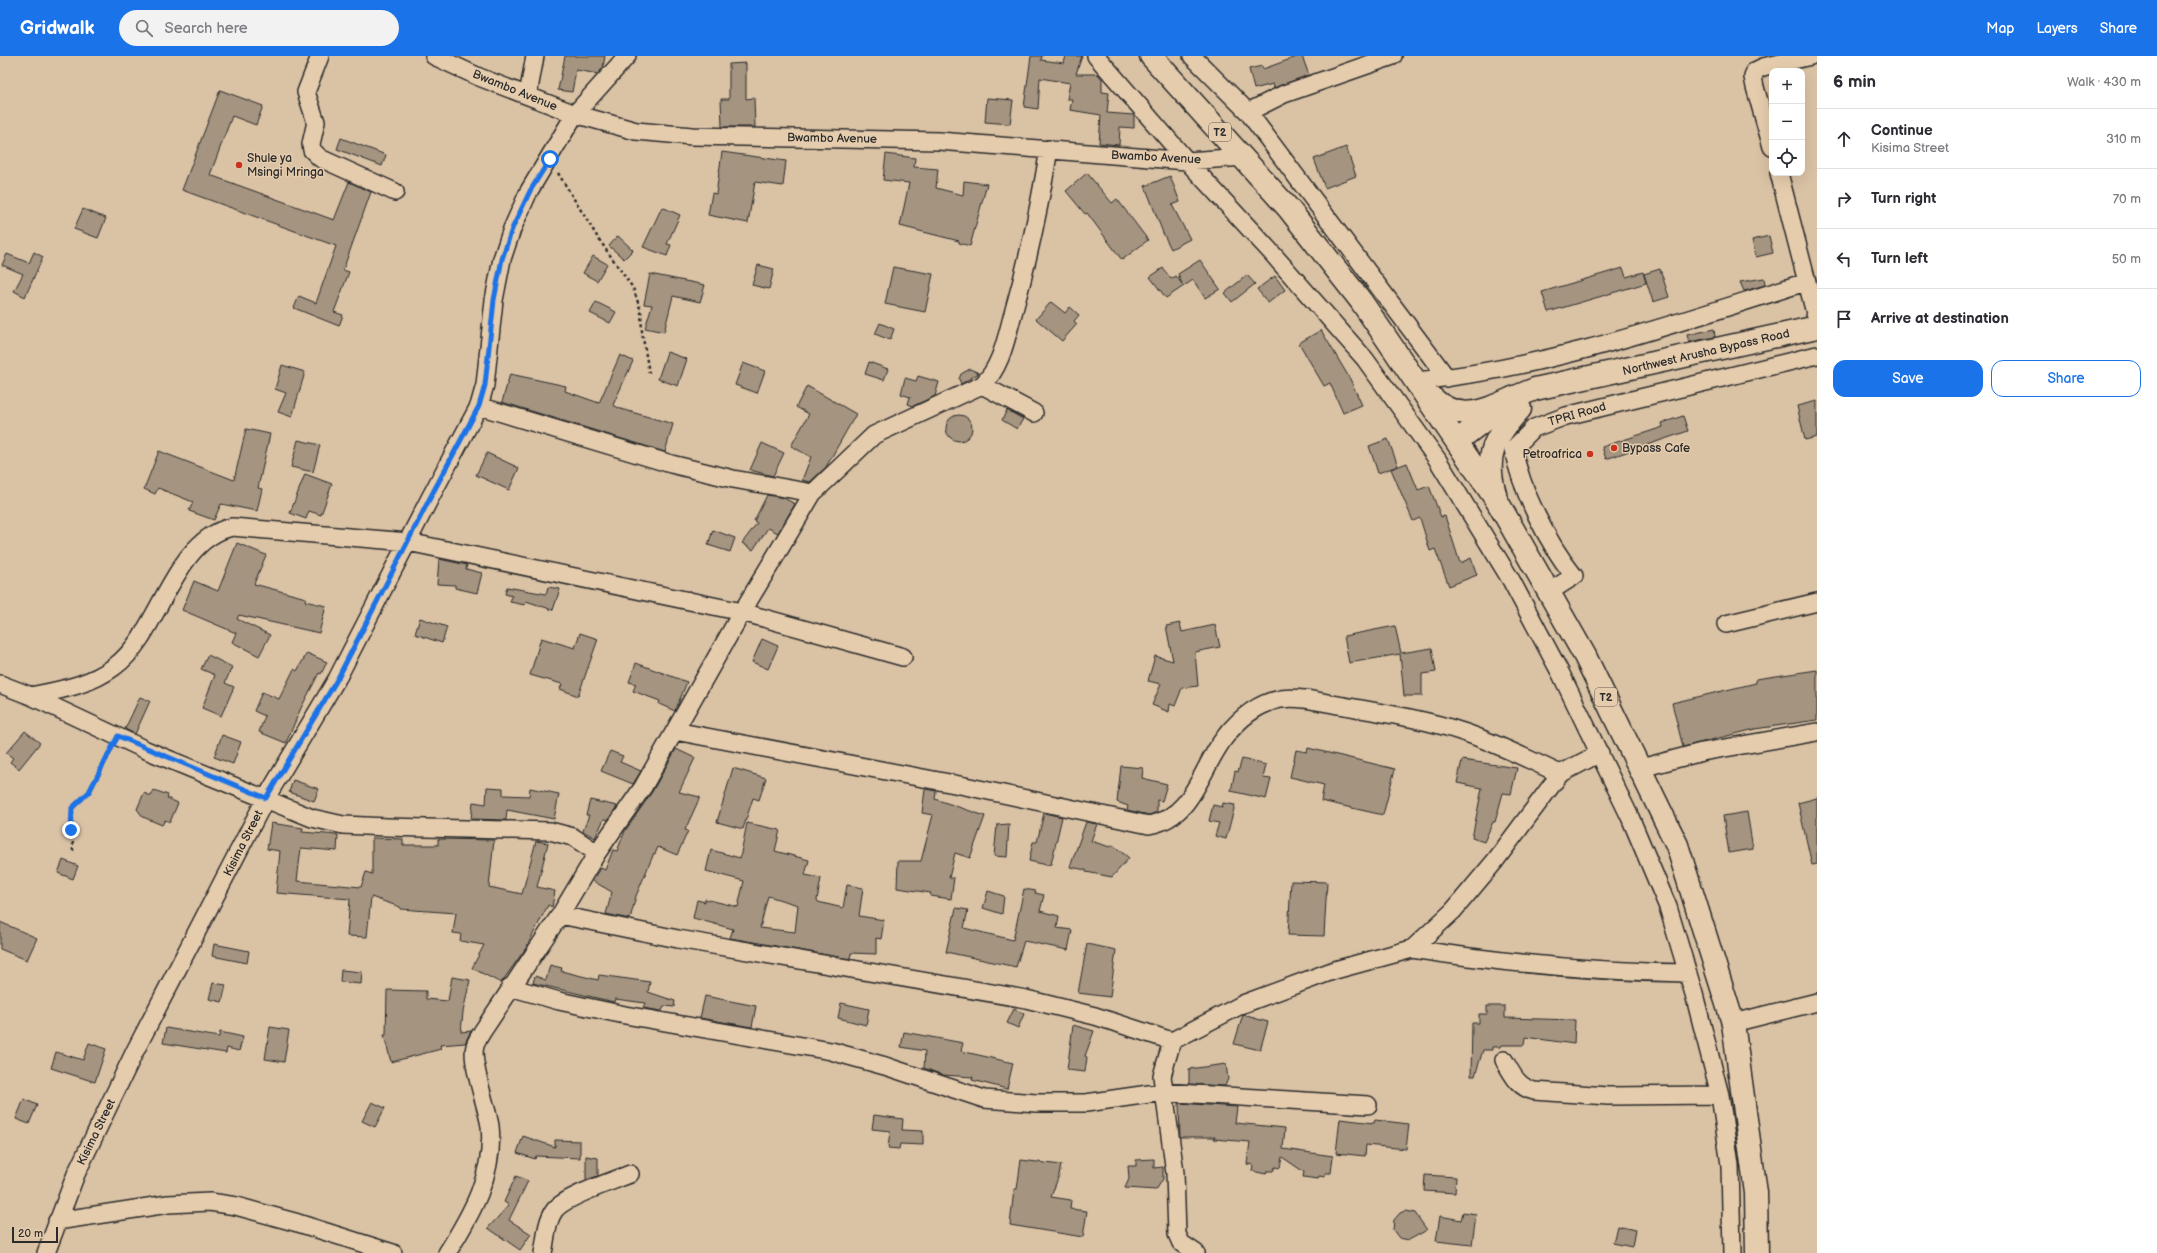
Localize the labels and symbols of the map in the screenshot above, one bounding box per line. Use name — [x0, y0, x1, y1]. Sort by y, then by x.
street label: Bwambo Avenue — [470, 67, 559, 114]
road number: T2 — [1209, 123, 1231, 141]
street label: Bwambo Avenue — [787, 130, 877, 147]
street label: Bwambo Avenue — [1111, 148, 1201, 167]
route start — [541, 150, 559, 168]
place label: Shule ya Msingi Mringa — [247, 151, 324, 180]
marker: Shule ya Msingi Mringa — [234, 160, 244, 170]
street label: Northwest Arusha Bypass Road — [1621, 326, 1791, 379]
street label: TPRI Road — [1547, 399, 1608, 430]
place label: Bypass Cafe — [1622, 441, 1690, 456]
marker: Bypass Cafe — [1609, 443, 1619, 453]
place label: Petroafrica — [1522, 447, 1582, 462]
marker: Petroafrica — [1585, 449, 1595, 459]
road number: T2 — [1595, 688, 1617, 706]
street label: Kisima Street — [220, 807, 267, 879]
route end — [62, 821, 80, 839]
street label: Kisima Street — [74, 1096, 119, 1168]
scale bar — [12, 1225, 58, 1244]

